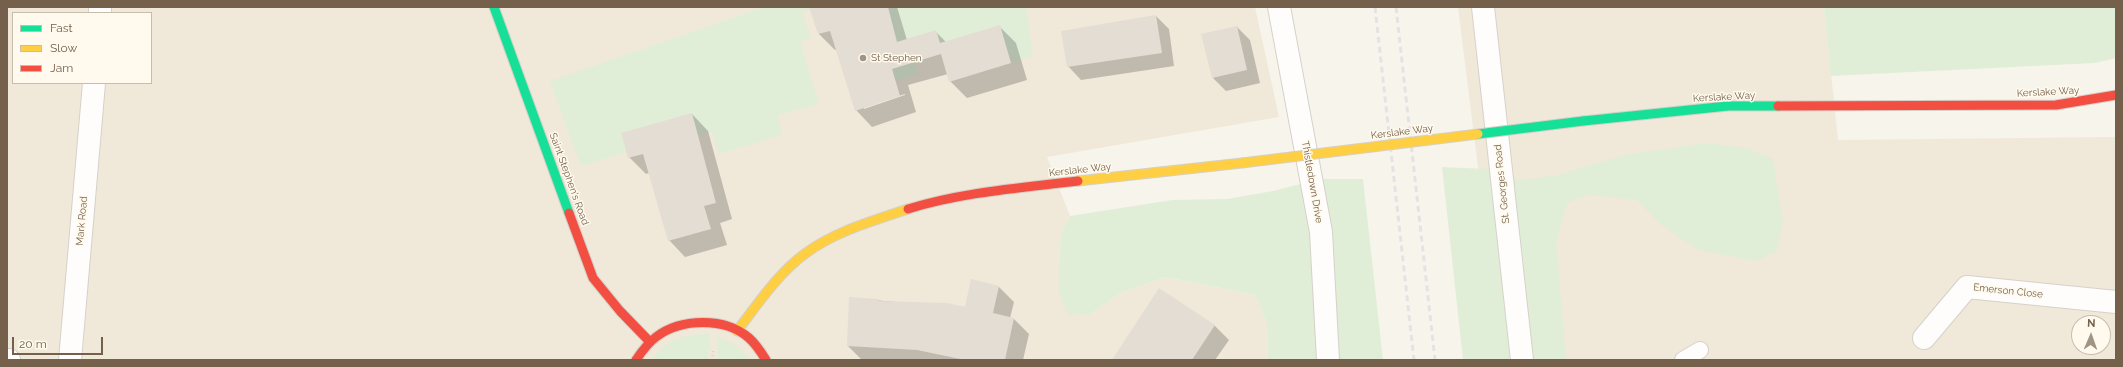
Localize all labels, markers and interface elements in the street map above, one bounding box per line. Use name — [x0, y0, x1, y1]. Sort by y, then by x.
legend — [12, 12, 152, 84]
text: Fast — [50, 21, 73, 35]
text: Slow — [50, 41, 77, 55]
place label: St Stephen — [871, 52, 922, 64]
marker: St Stephen — [858, 53, 868, 63]
text: Jam — [50, 61, 73, 75]
street label: Kerslake Way — [2016, 84, 2080, 100]
street label: Kerslake Way — [1692, 89, 1756, 105]
street label: Kerslake Way — [1370, 122, 1434, 142]
street label: Saint Stephen's Road — [547, 131, 591, 227]
street label: Thistledown Drive — [1299, 140, 1325, 224]
street label: St. Georges Road — [1492, 144, 1512, 224]
street label: Kerslake Way — [1048, 161, 1112, 179]
street label: Mark Road — [74, 196, 90, 246]
street label: Emerson Close — [1973, 281, 2043, 301]
north arrow — [2071, 315, 2111, 355]
text: N — [2087, 317, 2096, 330]
scale bar — [14, 329, 105, 355]
text: 20 m — [19, 337, 47, 351]

